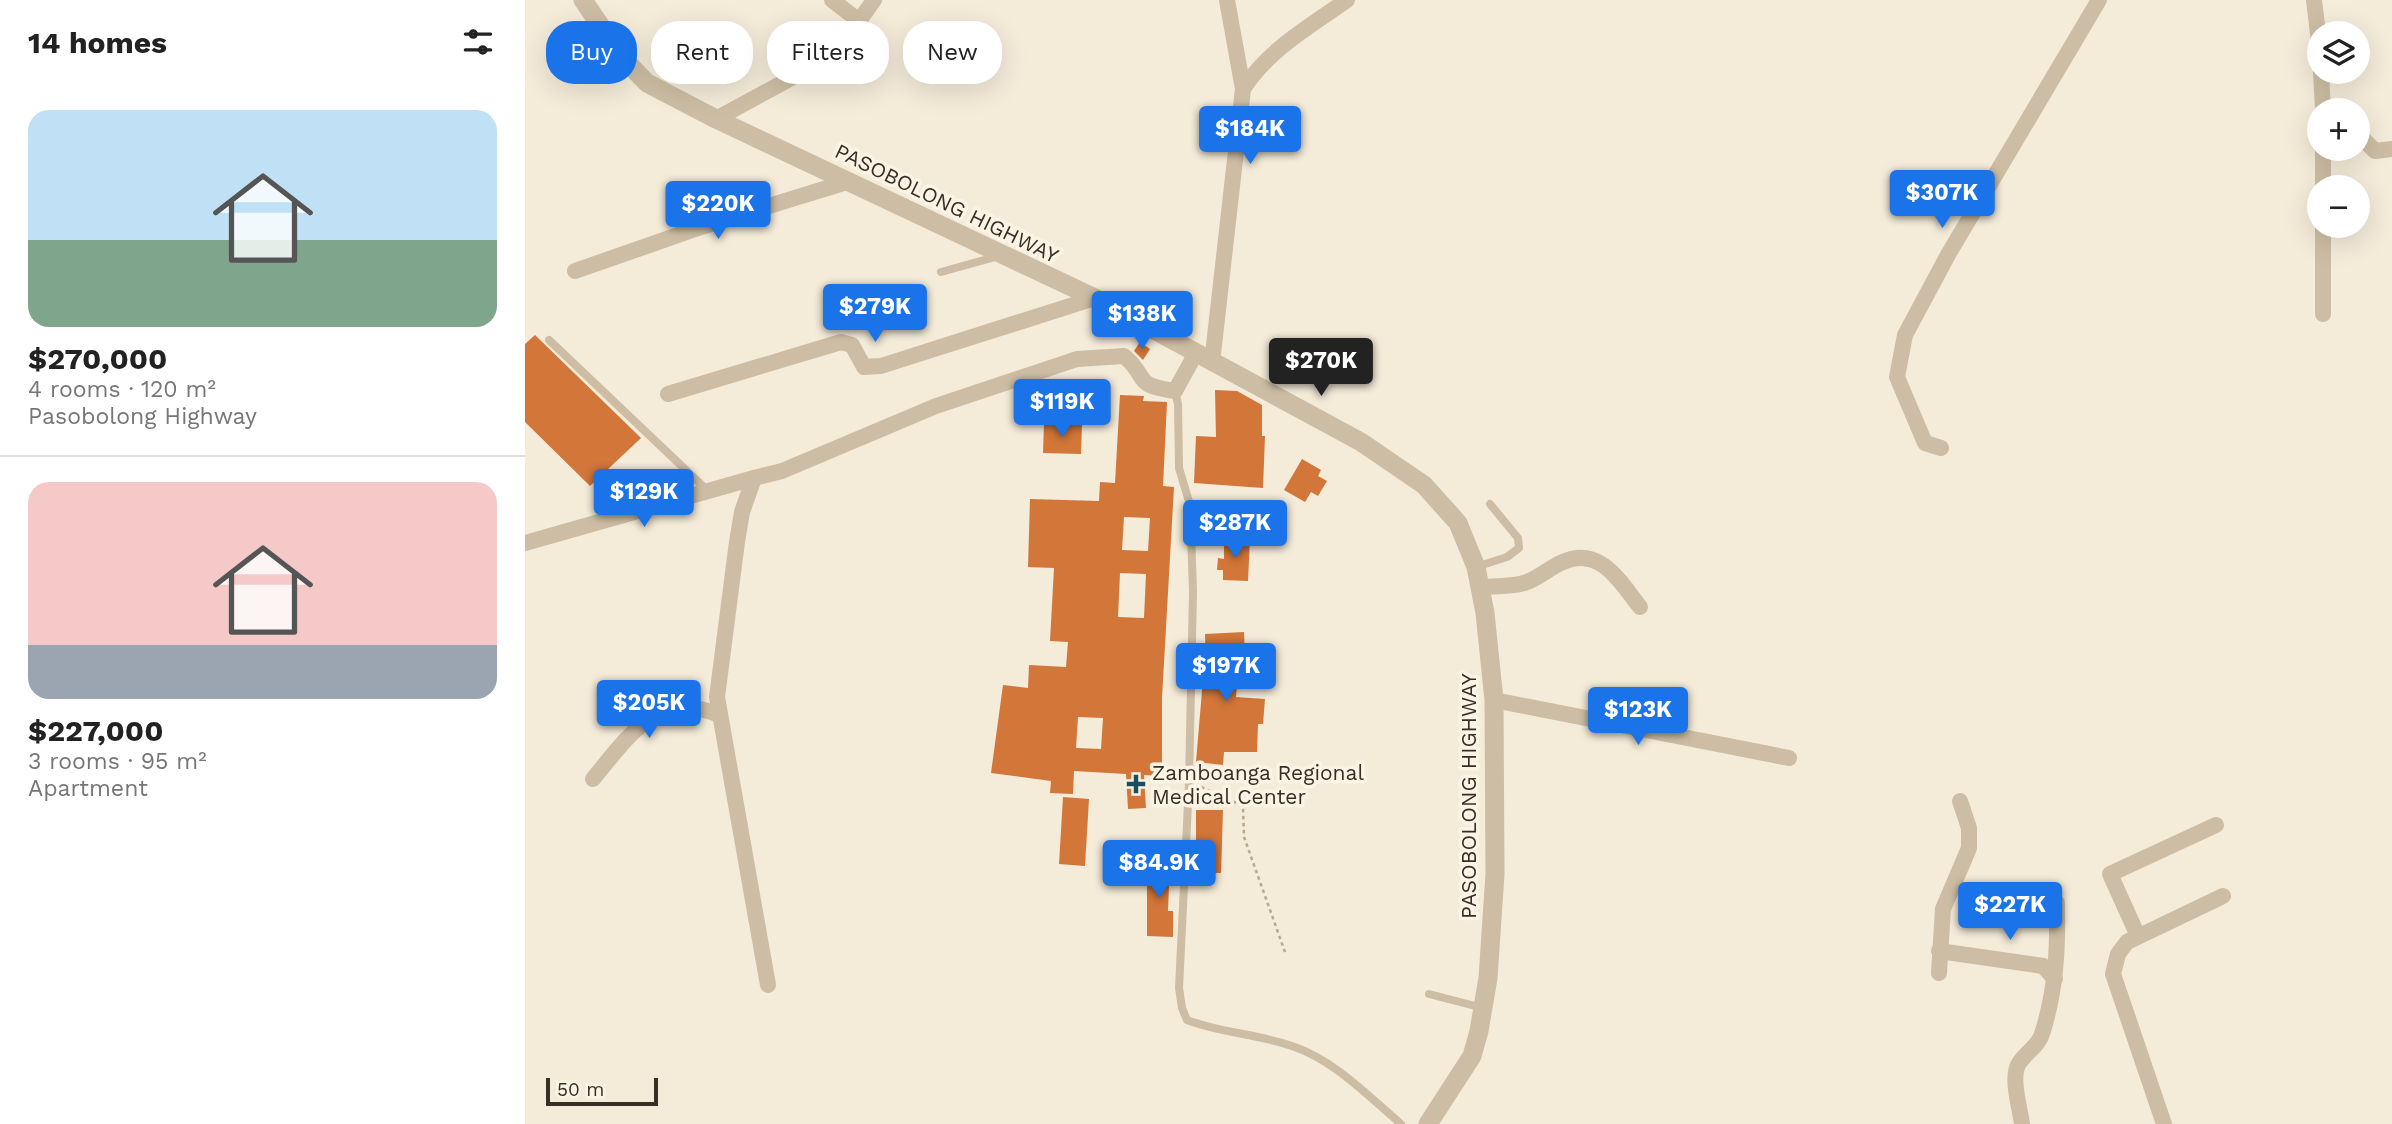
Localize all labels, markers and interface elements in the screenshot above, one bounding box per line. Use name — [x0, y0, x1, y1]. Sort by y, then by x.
chip: Buy — [546, 21, 637, 84]
chip: Rent — [651, 21, 753, 84]
chip: Filters — [767, 21, 889, 84]
chip: New — [903, 21, 1002, 84]
map controls — [2307, 21, 2370, 238]
button: layers — [2307, 21, 2370, 84]
icon: filters — [459, 23, 497, 61]
text: 14 homes — [28, 25, 167, 60]
button: + — [2307, 98, 2370, 161]
pin: $184K — [1201, 106, 1299, 166]
text: $184K — [1215, 115, 1285, 142]
street label: PASOBOLONG HIGHWAY — [831, 138, 1063, 268]
icon: home — [200, 155, 326, 281]
pin: $307K — [1893, 170, 1991, 230]
button: − — [2307, 175, 2370, 238]
text: $307K — [1906, 179, 1978, 206]
pin: $220K — [669, 182, 767, 241]
text: $220K — [682, 190, 754, 217]
pin: $279K — [826, 284, 924, 344]
pin: $138K — [1093, 292, 1191, 351]
text: $279K — [839, 293, 911, 320]
text: $138K — [1108, 300, 1176, 327]
pin: $270K — [1272, 338, 1370, 398]
text: $270,000 — [28, 341, 167, 376]
text: $270K — [1285, 347, 1357, 374]
text: 4 rooms · 120 m² — [28, 376, 216, 403]
pin: $119K — [1013, 380, 1111, 439]
text: $119K — [1030, 388, 1094, 415]
text: Pasobolong Highway — [28, 403, 257, 430]
pin: $129K — [595, 470, 693, 529]
text: $129K — [610, 478, 678, 505]
pin: $287K — [1186, 500, 1284, 560]
text: $287K — [1199, 509, 1271, 536]
icon: home — [200, 527, 326, 653]
pin: $197K — [1177, 644, 1275, 703]
text: $197K — [1192, 652, 1260, 679]
street label: PASOBOLONG HIGHWAY — [1456, 673, 1481, 919]
pin: $205K — [600, 680, 698, 740]
pin: $123K — [1589, 688, 1687, 747]
text: $205K — [613, 689, 685, 716]
text: $123K — [1604, 696, 1672, 723]
text: $227,000 — [28, 713, 163, 748]
text: 3 rooms · 95 m² — [28, 748, 207, 775]
place label: Zamboanga Regional Medical Center — [1152, 760, 1364, 809]
marker: Zamboanga Regional Medical Center — [1126, 774, 1146, 794]
text: Apartment — [28, 775, 148, 802]
pin: $84.9K — [1102, 841, 1216, 900]
text: $84.9K — [1119, 849, 1199, 876]
pin: $227K — [1961, 883, 2059, 942]
text: $227K — [1974, 891, 2046, 918]
scale bar — [546, 1075, 658, 1107]
text: 50 m — [557, 1078, 604, 1101]

